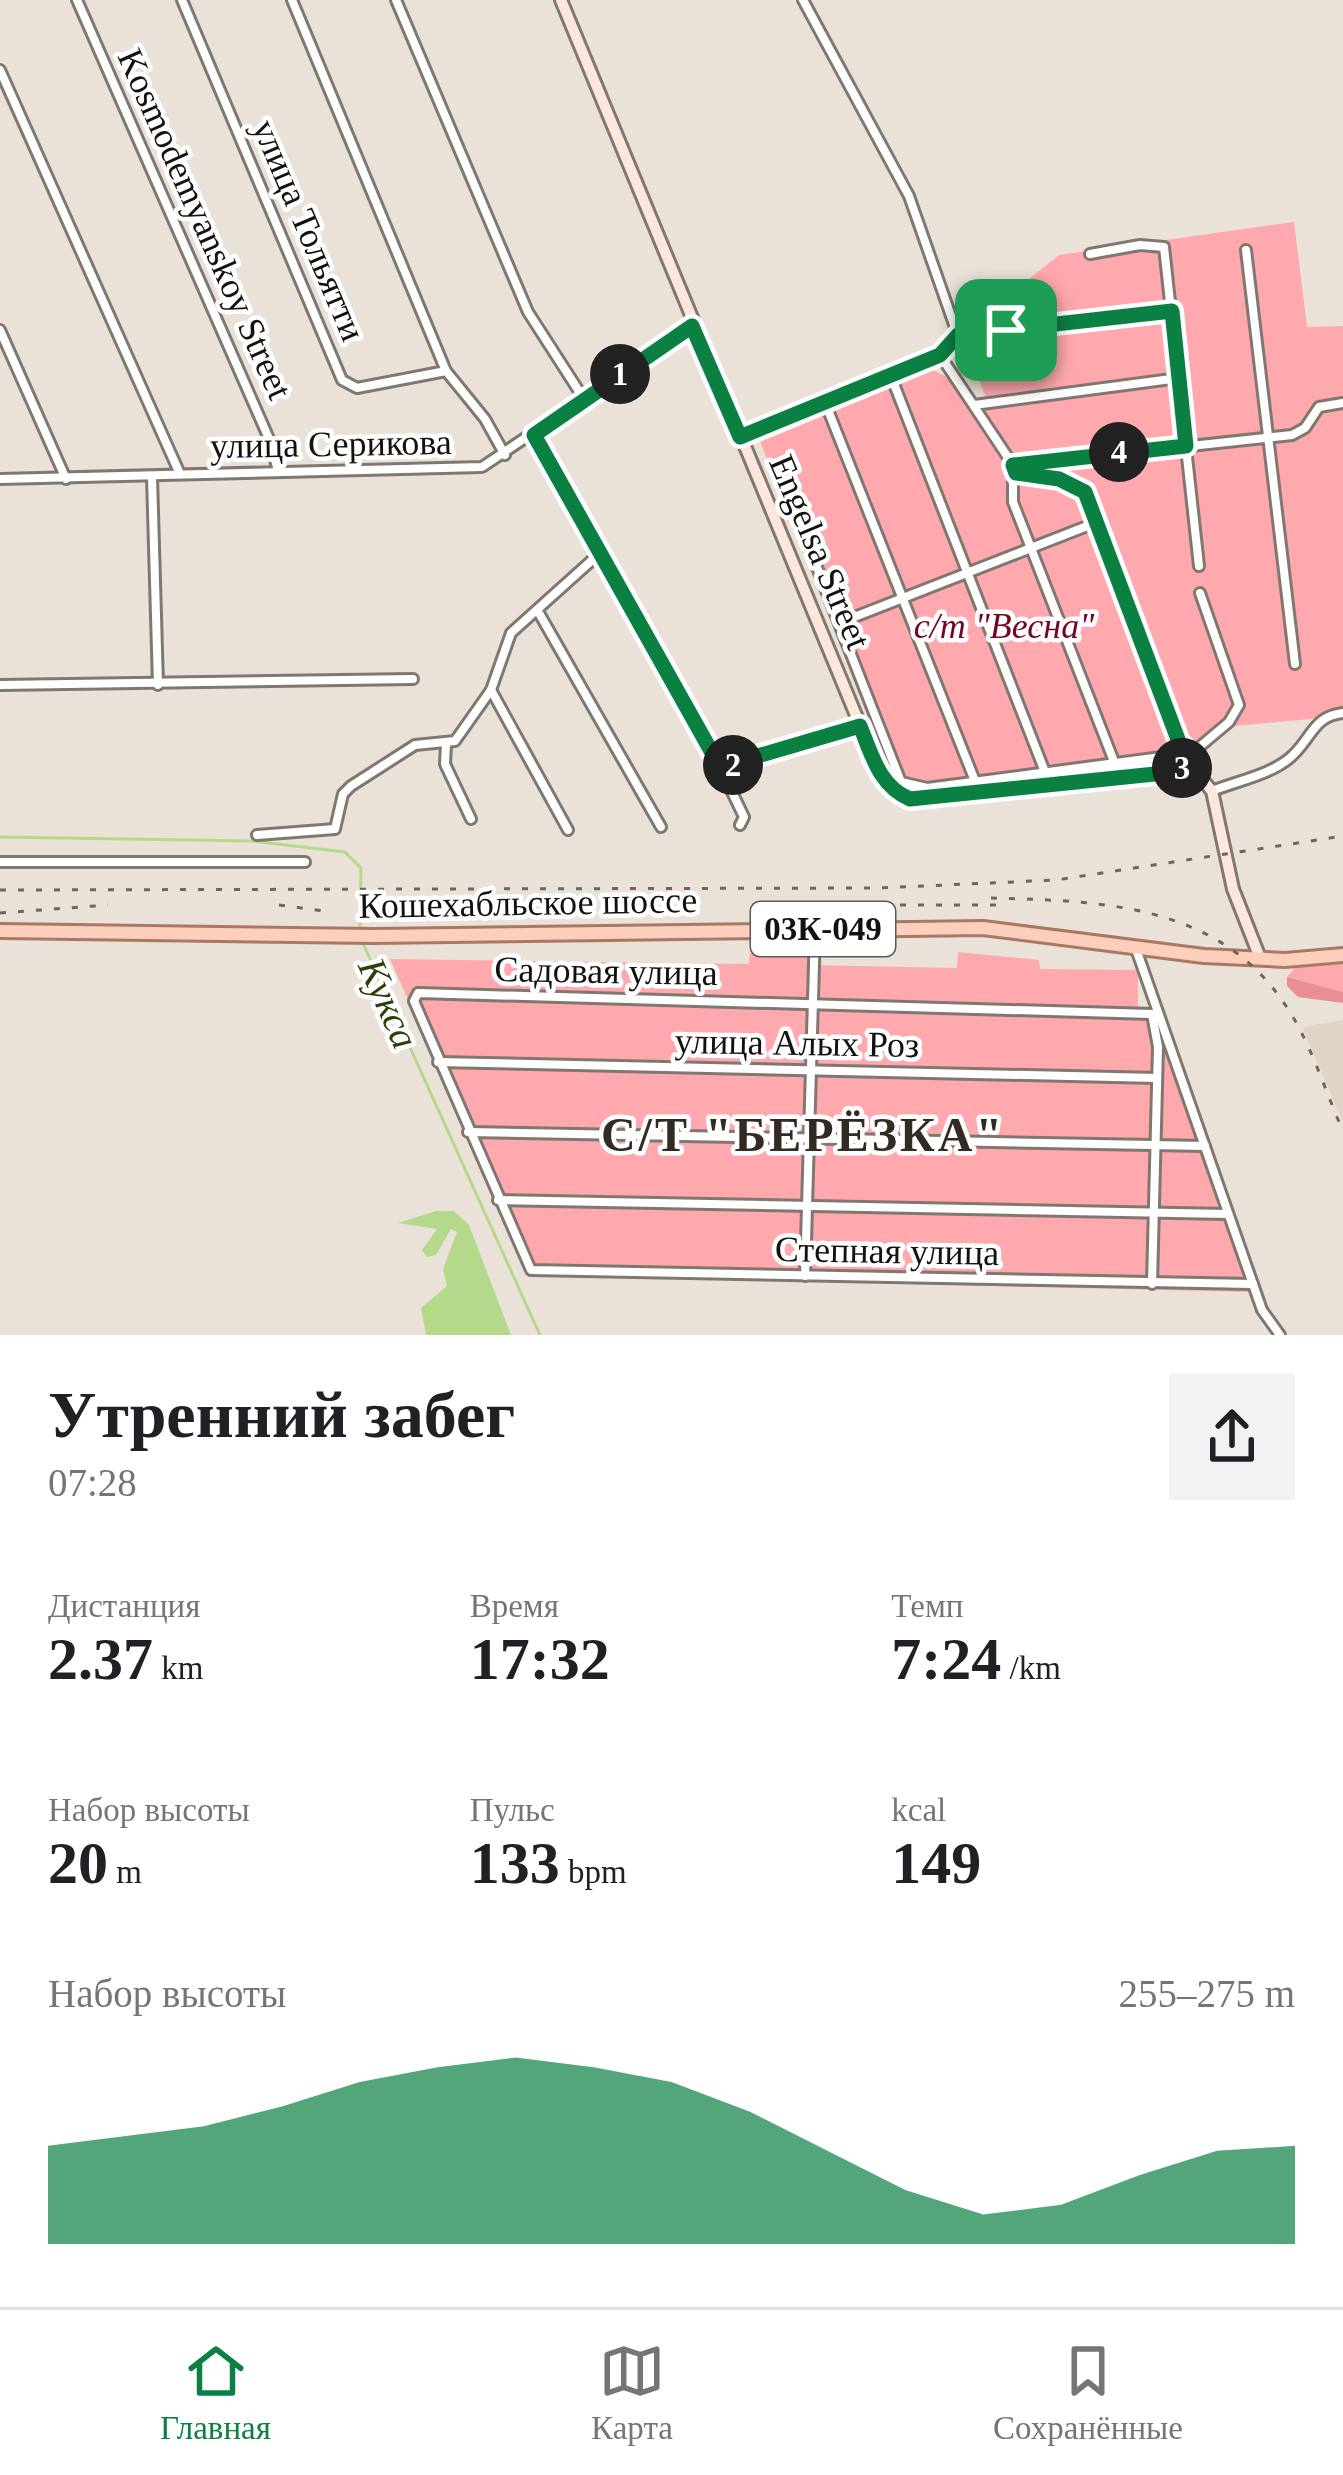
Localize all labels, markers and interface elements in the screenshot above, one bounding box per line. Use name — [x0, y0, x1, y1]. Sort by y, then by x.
street label: Kosmodemyanskoy Street — [110, 43, 300, 405]
street label: улица Тольятти — [244, 113, 374, 347]
pin — [955, 279, 1057, 381]
icon: arrive — [973, 297, 1039, 363]
pin: 1 — [590, 344, 650, 404]
text: 1 — [612, 356, 628, 392]
street label: улица Серикова — [210, 422, 452, 466]
pin: 4 — [1089, 422, 1149, 482]
text: 4 — [1111, 434, 1127, 470]
street label: Engelsa Street — [761, 449, 879, 655]
park label: с/т "Весна" — [914, 606, 1095, 646]
pin: 2 — [703, 735, 763, 795]
pin: 3 — [1152, 738, 1212, 798]
text: 2 — [725, 747, 741, 783]
text: 3 — [1174, 750, 1190, 786]
street label: Кошехабльское шоссе — [358, 880, 698, 926]
road number: 03К-049 — [751, 902, 895, 956]
street label: Садовая улица — [494, 949, 718, 993]
water label: Кукса — [349, 950, 428, 1055]
street label: улица Алых Роз — [674, 1021, 920, 1065]
district label: С/Т "БЕРЁЗКА" — [601, 1108, 1005, 1161]
street label: Степная улица — [775, 1229, 999, 1273]
button: share — [1169, 1374, 1295, 1500]
text: Утренний забег — [48, 1378, 515, 1451]
text: 07:28 — [48, 1461, 137, 1504]
text: Дистанция — [48, 1588, 200, 1624]
text: Время — [470, 1588, 559, 1624]
text: Темп — [891, 1588, 963, 1624]
text: 2.37 — [48, 1626, 153, 1692]
text: 17:32 — [470, 1626, 610, 1692]
text: 7:24 — [891, 1626, 1001, 1692]
text: km — [153, 1650, 203, 1686]
text: /km — [1001, 1650, 1061, 1686]
text: Набор высоты — [48, 1792, 250, 1828]
text: Пульс — [470, 1792, 555, 1828]
text: kcal — [891, 1792, 946, 1828]
text: 20 — [48, 1830, 108, 1896]
text: 133 — [470, 1830, 560, 1896]
text: 149 — [891, 1830, 981, 1896]
text: m — [108, 1854, 142, 1890]
text: bpm — [560, 1854, 627, 1890]
text: Набор высоты — [48, 1972, 286, 2015]
text: 255–275 m — [1118, 1972, 1295, 2015]
tab: Главная — [160, 2338, 271, 2447]
tab: Карта — [591, 2338, 673, 2447]
tab: Сохранённые — [993, 2338, 1183, 2447]

